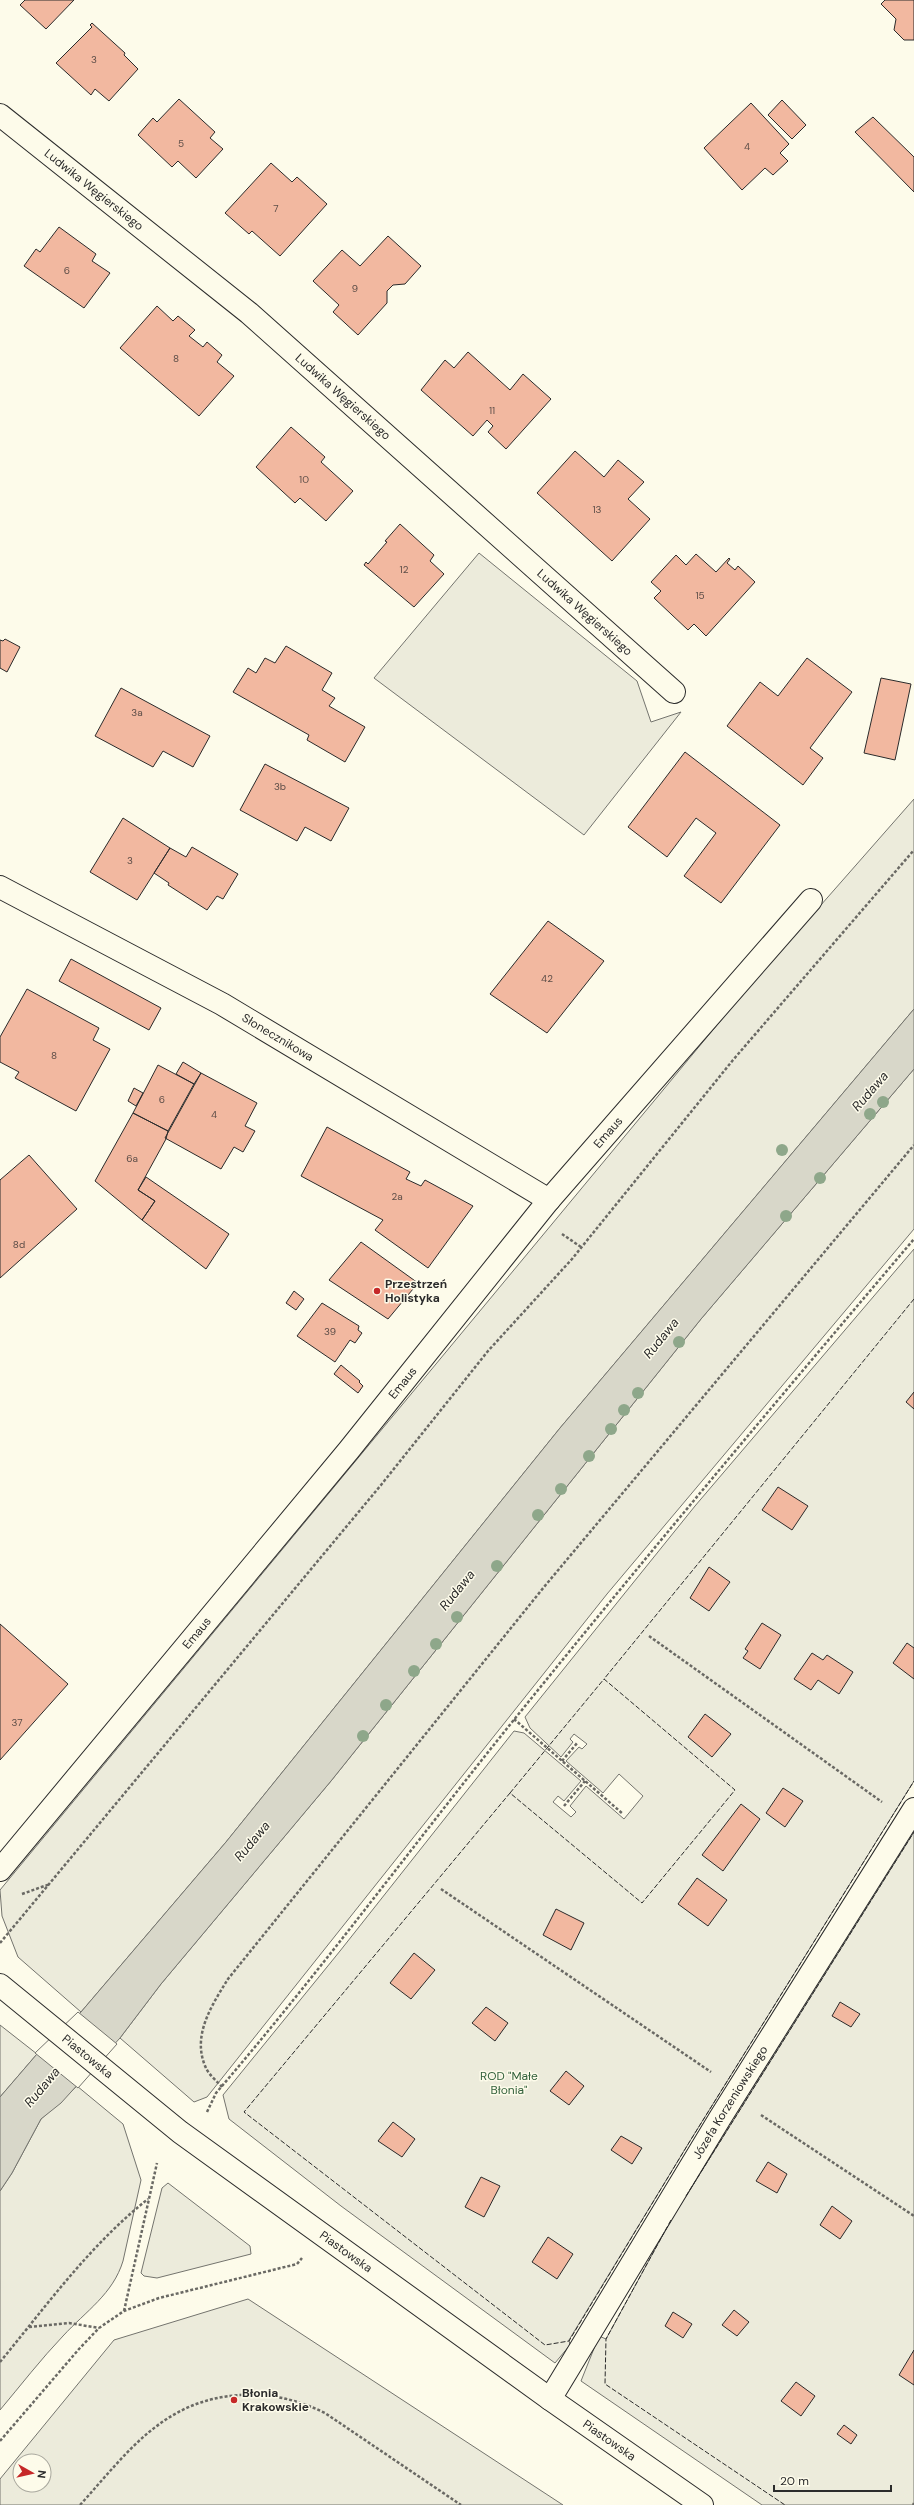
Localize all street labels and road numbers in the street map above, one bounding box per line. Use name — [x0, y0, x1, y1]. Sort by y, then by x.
street label: Ludwika Węgierskiego — [41, 145, 147, 234]
street label: Ludwika Węgierskiego — [292, 350, 394, 444]
street label: Ludwika Węgierskiego — [534, 566, 636, 659]
street label: Słonecznikowa — [239, 1010, 317, 1065]
street label: Emaus — [590, 1113, 626, 1152]
street label: Emaus — [385, 1363, 420, 1402]
street label: Emaus — [179, 1614, 215, 1652]
street label: Piastowska — [59, 2031, 116, 2082]
street label: Józefa Korzeniowskiego — [689, 2043, 771, 2162]
street label: Piastowska — [316, 2227, 375, 2276]
street label: Piastowska — [580, 2416, 639, 2464]

